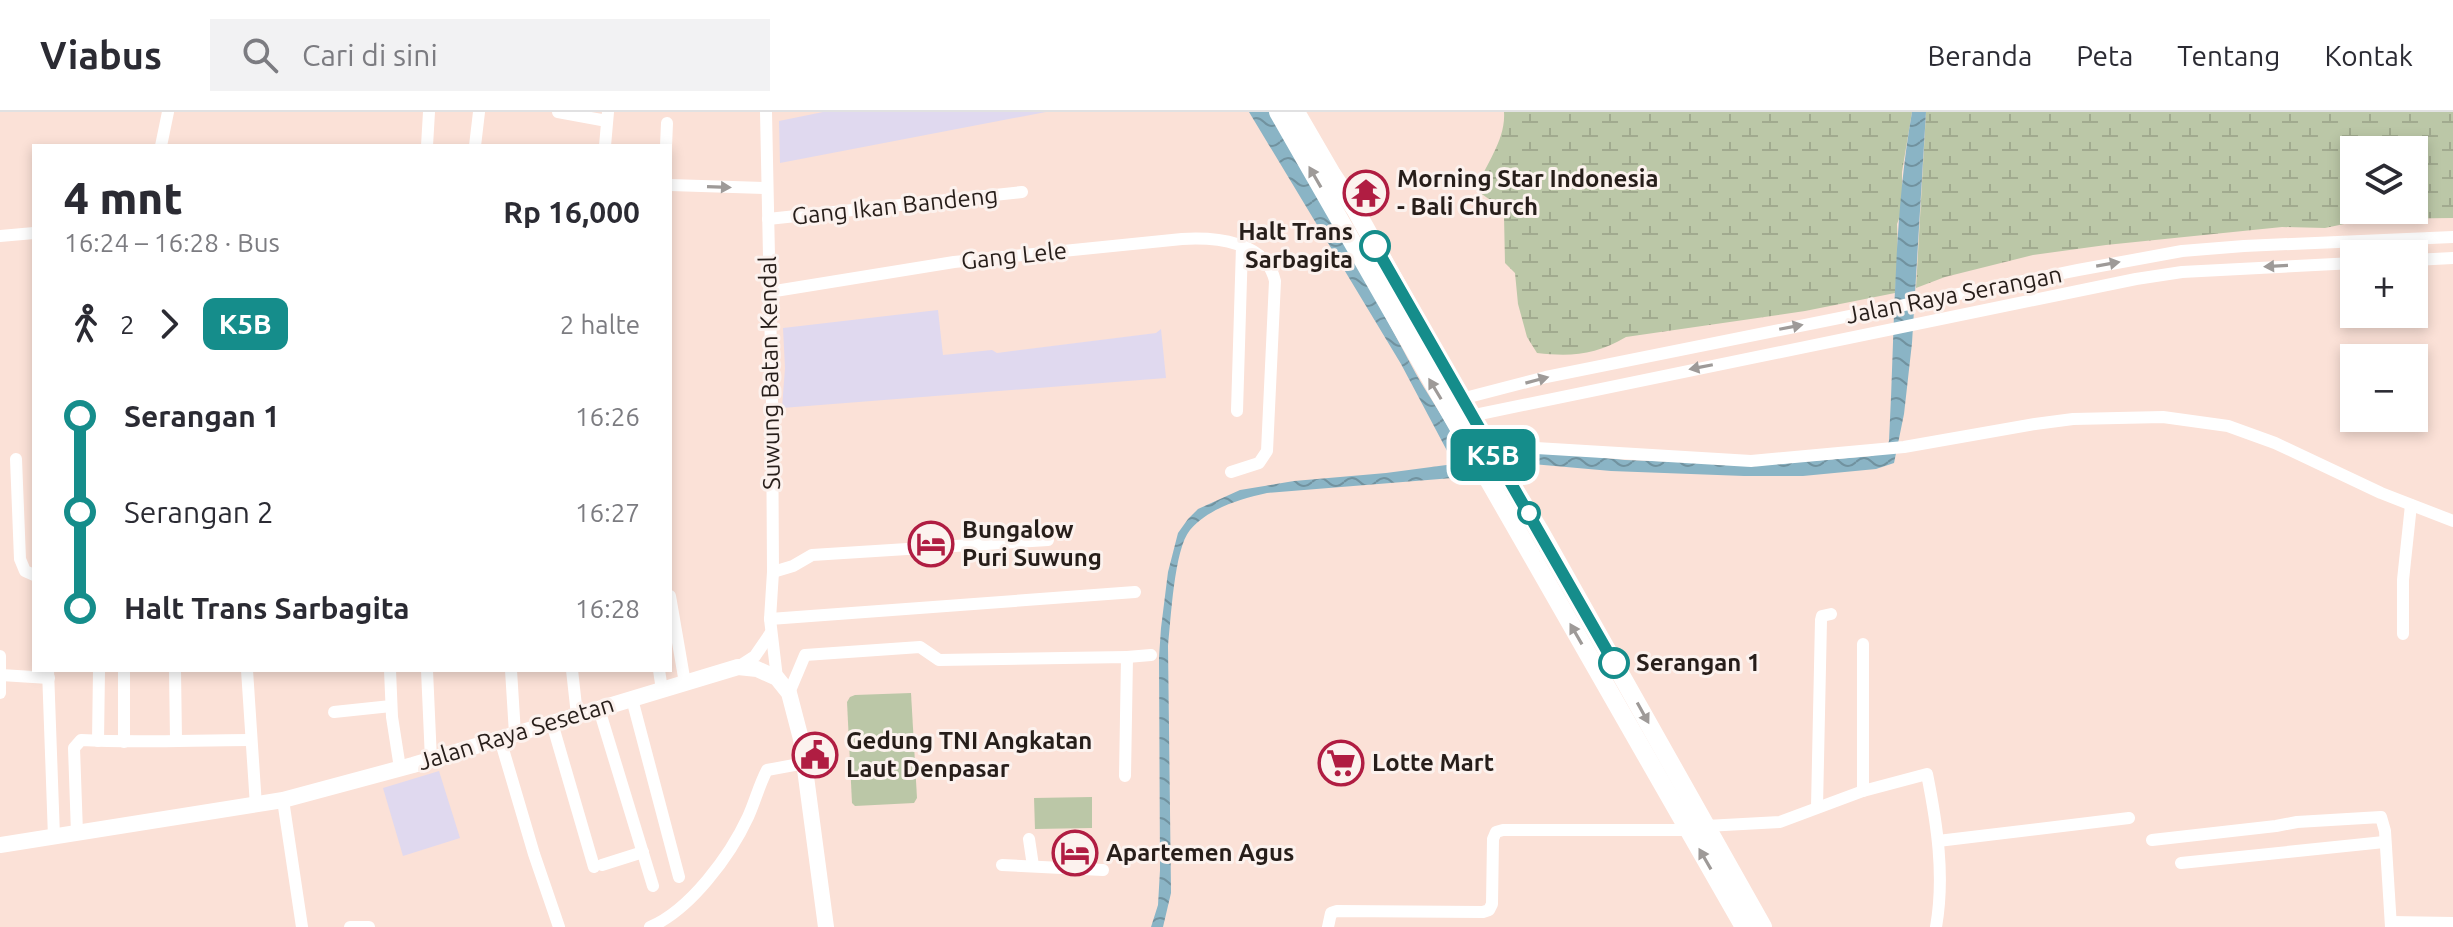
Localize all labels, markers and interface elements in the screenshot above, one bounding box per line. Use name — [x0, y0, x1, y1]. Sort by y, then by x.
search box — [210, 19, 770, 91]
icon: search — [238, 33, 282, 77]
text: Viabus — [40, 34, 162, 76]
text: Cari di sini — [302, 38, 438, 72]
text: Beranda — [1927, 40, 2032, 71]
text: Peta — [2076, 40, 2133, 71]
text: Tentang — [2177, 40, 2280, 71]
text: Kontak — [2324, 40, 2413, 71]
map controls — [2340, 136, 2428, 432]
button: layers — [2340, 136, 2428, 224]
place label: Morning Star Indonesia - Bali Church — [1397, 165, 1658, 220]
one-way arrow — [1308, 166, 1322, 188]
temple icon: Morning Star Indonesia - Bali Church — [1342, 169, 1390, 217]
text: 4 mnt — [64, 173, 183, 222]
one-way arrow — [707, 180, 732, 193]
street label: Gang Ikan Bandeng — [791, 181, 999, 230]
text: Rp 16,000 — [503, 195, 640, 229]
place label: Halt Trans Sarbagita — [1238, 218, 1353, 273]
text: 16:24 – 16:28 · Bus — [64, 228, 280, 257]
marker: Halt Trans Sarbagita — [1360, 231, 1390, 261]
street label: Gang Lele — [960, 237, 1068, 274]
button: + — [2340, 240, 2428, 328]
street label: Suwung Batan Kendal — [754, 256, 785, 490]
one-way arrow — [2096, 257, 2121, 269]
street label: Jalan Raya Serangan — [1844, 260, 2064, 329]
one-way arrow — [2263, 260, 2288, 273]
icon: walk — [64, 302, 108, 346]
icon: forward — [147, 302, 191, 346]
text: K5B — [219, 308, 272, 339]
text: 2 — [120, 310, 135, 339]
text: 2 halte — [560, 310, 640, 339]
one-way arrow — [1779, 321, 1804, 333]
button: − — [2340, 344, 2428, 432]
one-way arrow — [1688, 361, 1713, 374]
one-way arrow — [1525, 373, 1549, 386]
one-way arrow — [1429, 378, 1443, 400]
text: Serangan 1 — [124, 399, 280, 433]
text: 16:26 — [575, 402, 640, 431]
line badge: K5B — [1447, 429, 1539, 481]
text: K5B — [1467, 439, 1519, 470]
text: Serangan 2 — [124, 495, 274, 529]
text: 16:27 — [575, 498, 640, 527]
unlabelled marker — [1518, 502, 1540, 524]
place label: Bungalow Puri Suwung — [962, 516, 1102, 571]
hotel icon: Bungalow Puri Suwung — [907, 520, 955, 568]
text: Halt Trans Sarbagita — [124, 591, 410, 625]
text: 16:28 — [575, 594, 640, 623]
one-way arrow — [1569, 623, 1583, 645]
marker: Serangan 1 — [1599, 648, 1629, 678]
place label: Serangan 1 — [1636, 649, 1761, 676]
street label: Jalan Raya Sesetan — [415, 690, 617, 775]
one-way arrow — [1636, 702, 1649, 725]
place label: Gedung TNI Angkatan Laut Denpasar — [846, 727, 1092, 782]
public building icon: Gedung TNI Angkatan Laut Denpasar — [791, 731, 839, 779]
supermarket icon: Lotte Mart — [1317, 739, 1365, 787]
place label: Lotte Mart — [1372, 749, 1494, 776]
hotel icon: Apartemen Agus — [1051, 829, 1099, 877]
place label: Apartemen Agus — [1106, 839, 1294, 866]
one-way arrow — [1698, 848, 1712, 871]

